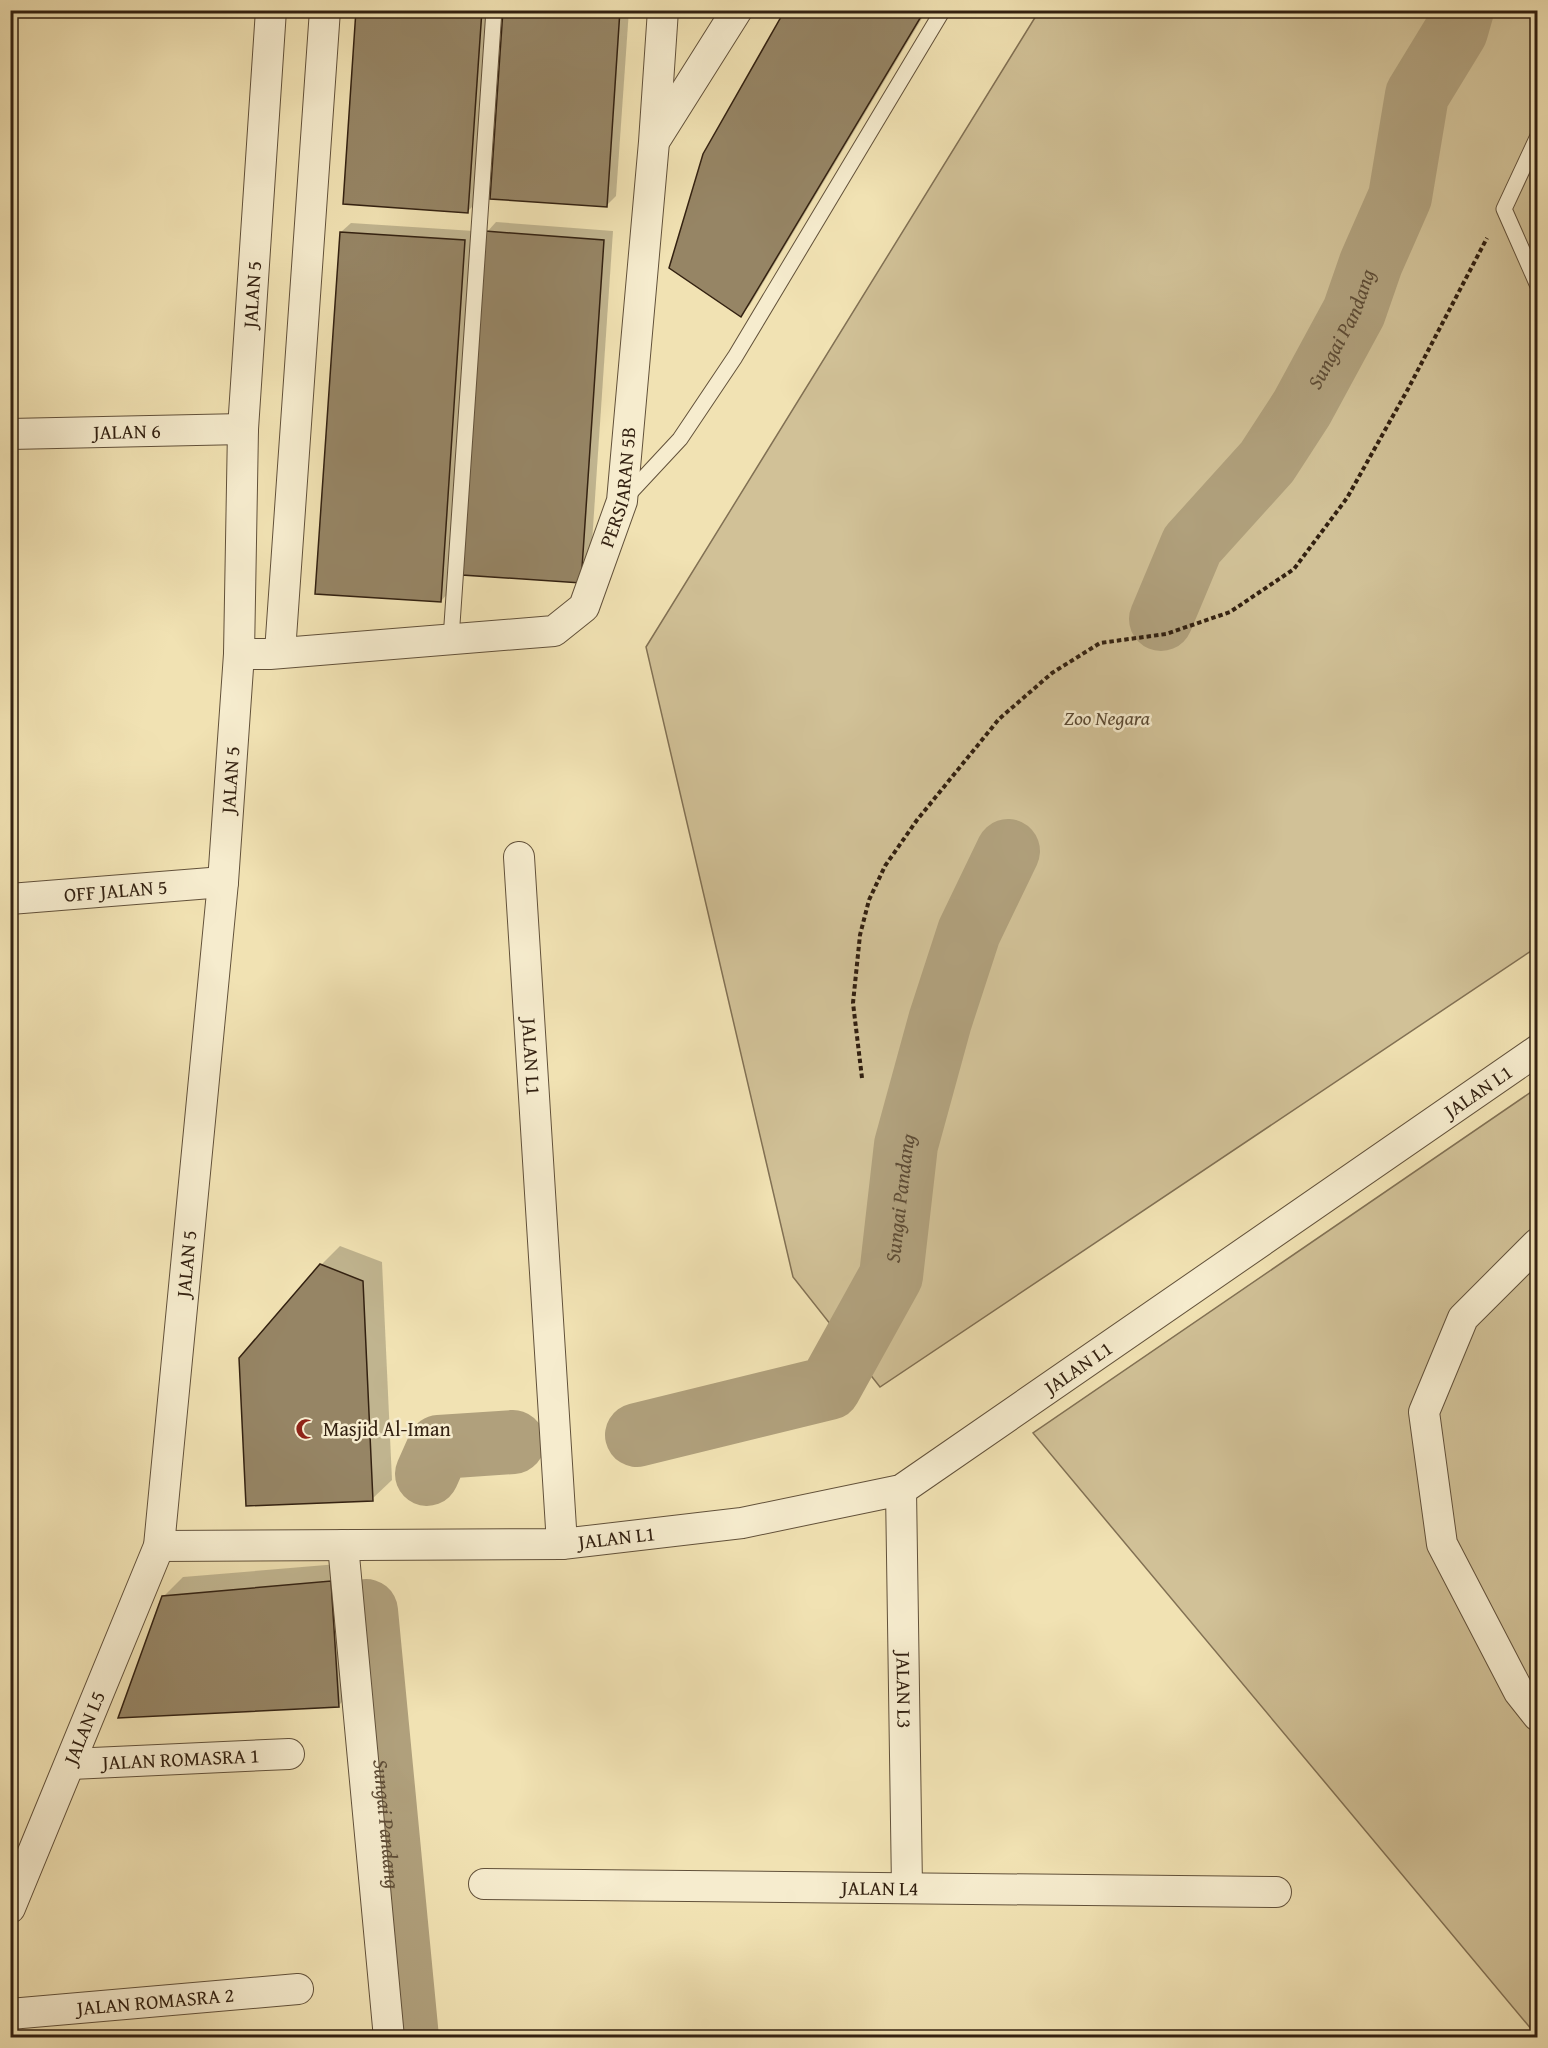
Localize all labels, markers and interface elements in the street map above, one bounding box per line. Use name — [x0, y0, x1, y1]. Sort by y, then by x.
street label: JALAN 5 — [235, 260, 268, 332]
water label: Sungai Pandang — [1299, 264, 1383, 394]
street label: JALAN 6 — [90, 416, 161, 446]
street label: PERSIARAN 5B — [592, 426, 643, 551]
park label: Zoo Negara — [1064, 703, 1151, 732]
street label: JALAN 5 — [213, 745, 246, 817]
street label: OFF JALAN 5 — [63, 871, 168, 909]
street label: JALAN L1 — [515, 1014, 549, 1096]
street label: JALAN L1 — [1435, 1057, 1518, 1127]
water label: Sungai Pandang — [877, 1129, 924, 1265]
street label: JALAN 5 — [168, 1229, 203, 1302]
street label: JALAN L1 — [1035, 1333, 1118, 1403]
place label: Masjid Al-Iman — [323, 1414, 451, 1443]
mosque icon: Masjid Al-Iman — [294, 1417, 318, 1441]
street label: JALAN L1 — [574, 1518, 657, 1556]
street label: JALAN L3 — [889, 1648, 920, 1729]
street label: JALAN L5 — [55, 1686, 112, 1771]
street label: JALAN ROMASRA 1 — [99, 1740, 260, 1777]
water label: Sungai Pandang — [365, 1758, 409, 1891]
street label: JALAN L4 — [838, 1873, 919, 1902]
street label: JALAN ROMASRA 2 — [73, 1980, 235, 2022]

